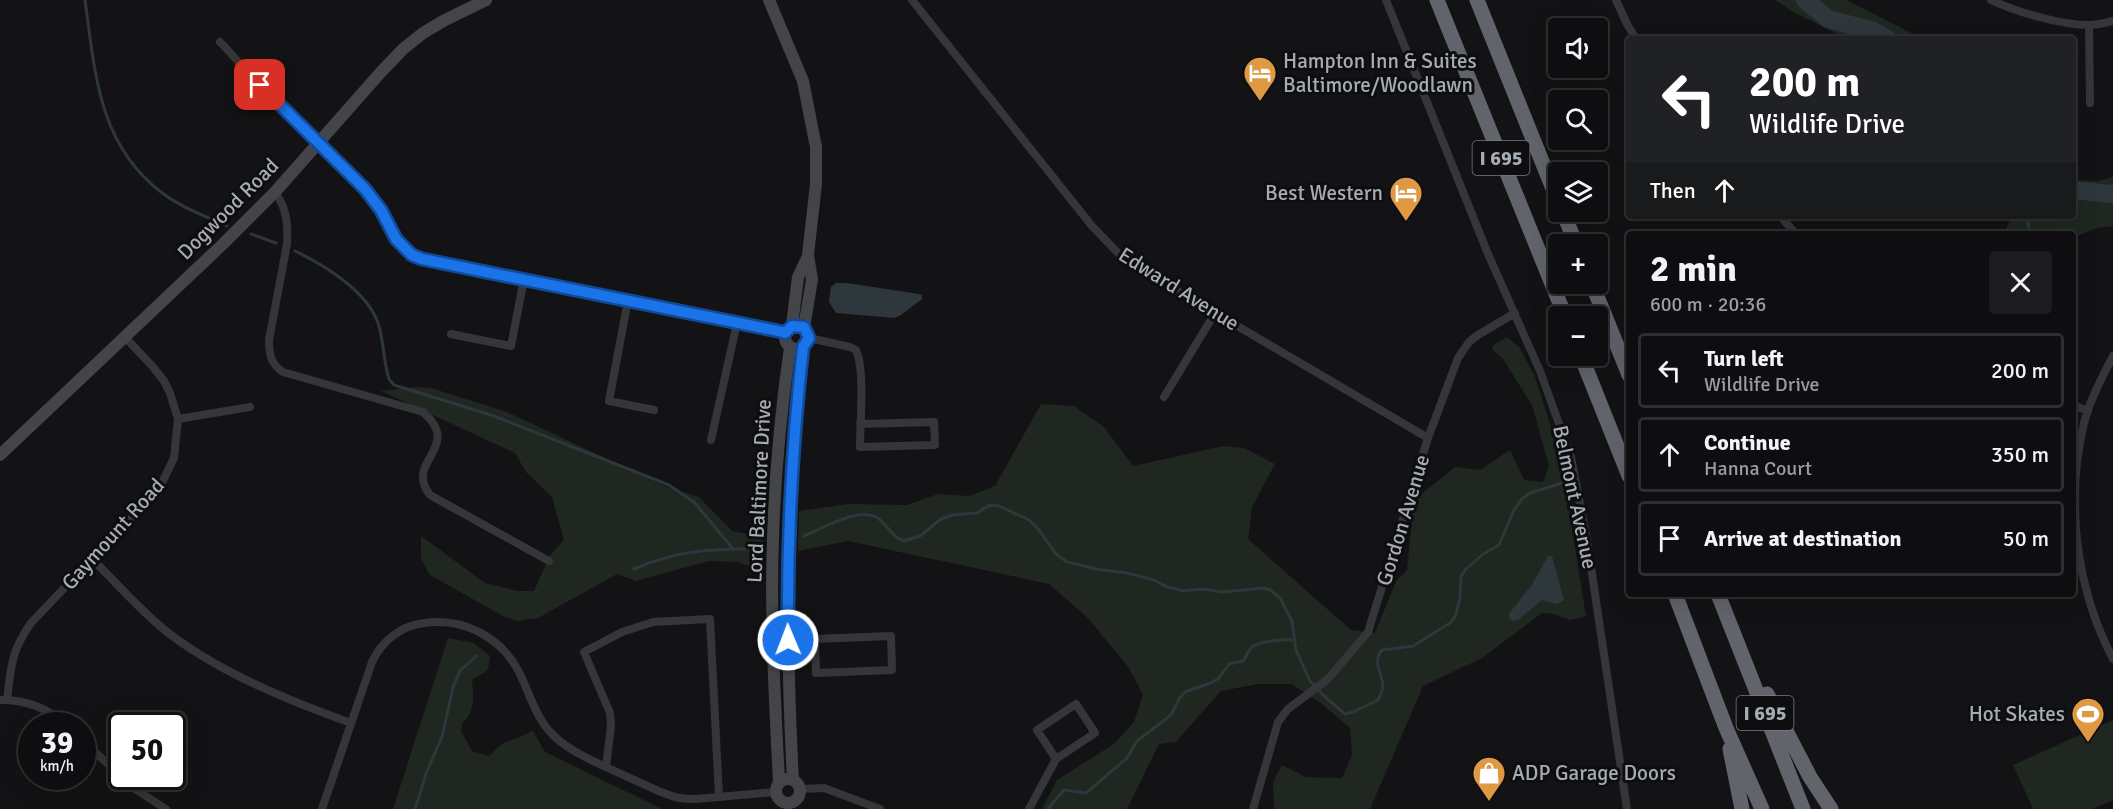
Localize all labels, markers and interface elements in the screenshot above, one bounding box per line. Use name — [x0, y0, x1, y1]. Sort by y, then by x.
map controls — [1548, 18, 1608, 366]
button: sound — [1548, 18, 1608, 78]
place label: Hampton Inn & Suites Baltimore/Woodlawn — [1283, 48, 1477, 98]
hotel icon: Hampton Inn & Suites Baltimore/Woodlawn — [1242, 55, 1278, 102]
text: 200 m — [1749, 57, 1860, 108]
pin — [234, 59, 285, 110]
icon: left — [1650, 60, 1728, 138]
icon: arrive — [243, 68, 276, 101]
button: search — [1548, 90, 1608, 150]
text: Wildlife Drive — [1749, 108, 1905, 141]
road number: I 695 — [1472, 141, 1530, 175]
street label: Dogwood Road — [172, 153, 284, 265]
button: layers — [1548, 162, 1608, 222]
icon: ahead — [1708, 174, 1741, 207]
hotel icon: Best Western — [1388, 175, 1424, 222]
text: Then — [1650, 177, 1696, 204]
place label: Best Western — [1265, 180, 1383, 206]
button: + — [1548, 234, 1608, 294]
street label: Edward Avenue — [1114, 242, 1244, 336]
text: 2 min — [1650, 247, 1737, 292]
button: close — [1989, 251, 2052, 314]
text: 600 m · 20:36 — [1650, 292, 1766, 317]
button: − — [1548, 306, 1608, 366]
text: Turn left — [1704, 345, 1784, 372]
icon: left — [1653, 354, 1686, 387]
text: 200 m — [1991, 357, 2049, 384]
text: Wildlife Drive — [1704, 372, 1820, 397]
street label: Lord Baltimore Drive — [741, 398, 777, 584]
street label: Belmont Avenue — [1547, 423, 1603, 571]
text: Continue — [1704, 429, 1791, 456]
icon: ahead — [1653, 438, 1686, 471]
text: 350 m — [1991, 441, 2049, 468]
street label: Gordon Avenue — [1371, 451, 1435, 589]
text: Hanna Court — [1704, 456, 1812, 481]
street label: Gaymount Road — [56, 473, 170, 595]
icon: arrive — [1653, 522, 1686, 555]
text: Arrive at destination — [1704, 525, 1901, 552]
text: 50 m — [2003, 525, 2049, 552]
position arrow — [756, 608, 820, 672]
road number: I 695 — [1736, 696, 1794, 730]
sports icon: Hot Skates — [2070, 696, 2106, 743]
place label: Hot Skates — [1969, 701, 2065, 727]
speed limit sign: 50 — [108, 712, 186, 790]
text: 39 — [41, 725, 73, 762]
shop icon: ADP Garage Doors — [1471, 755, 1507, 802]
text: km/h — [40, 757, 74, 775]
place label: ADP Garage Doors — [1512, 760, 1676, 786]

